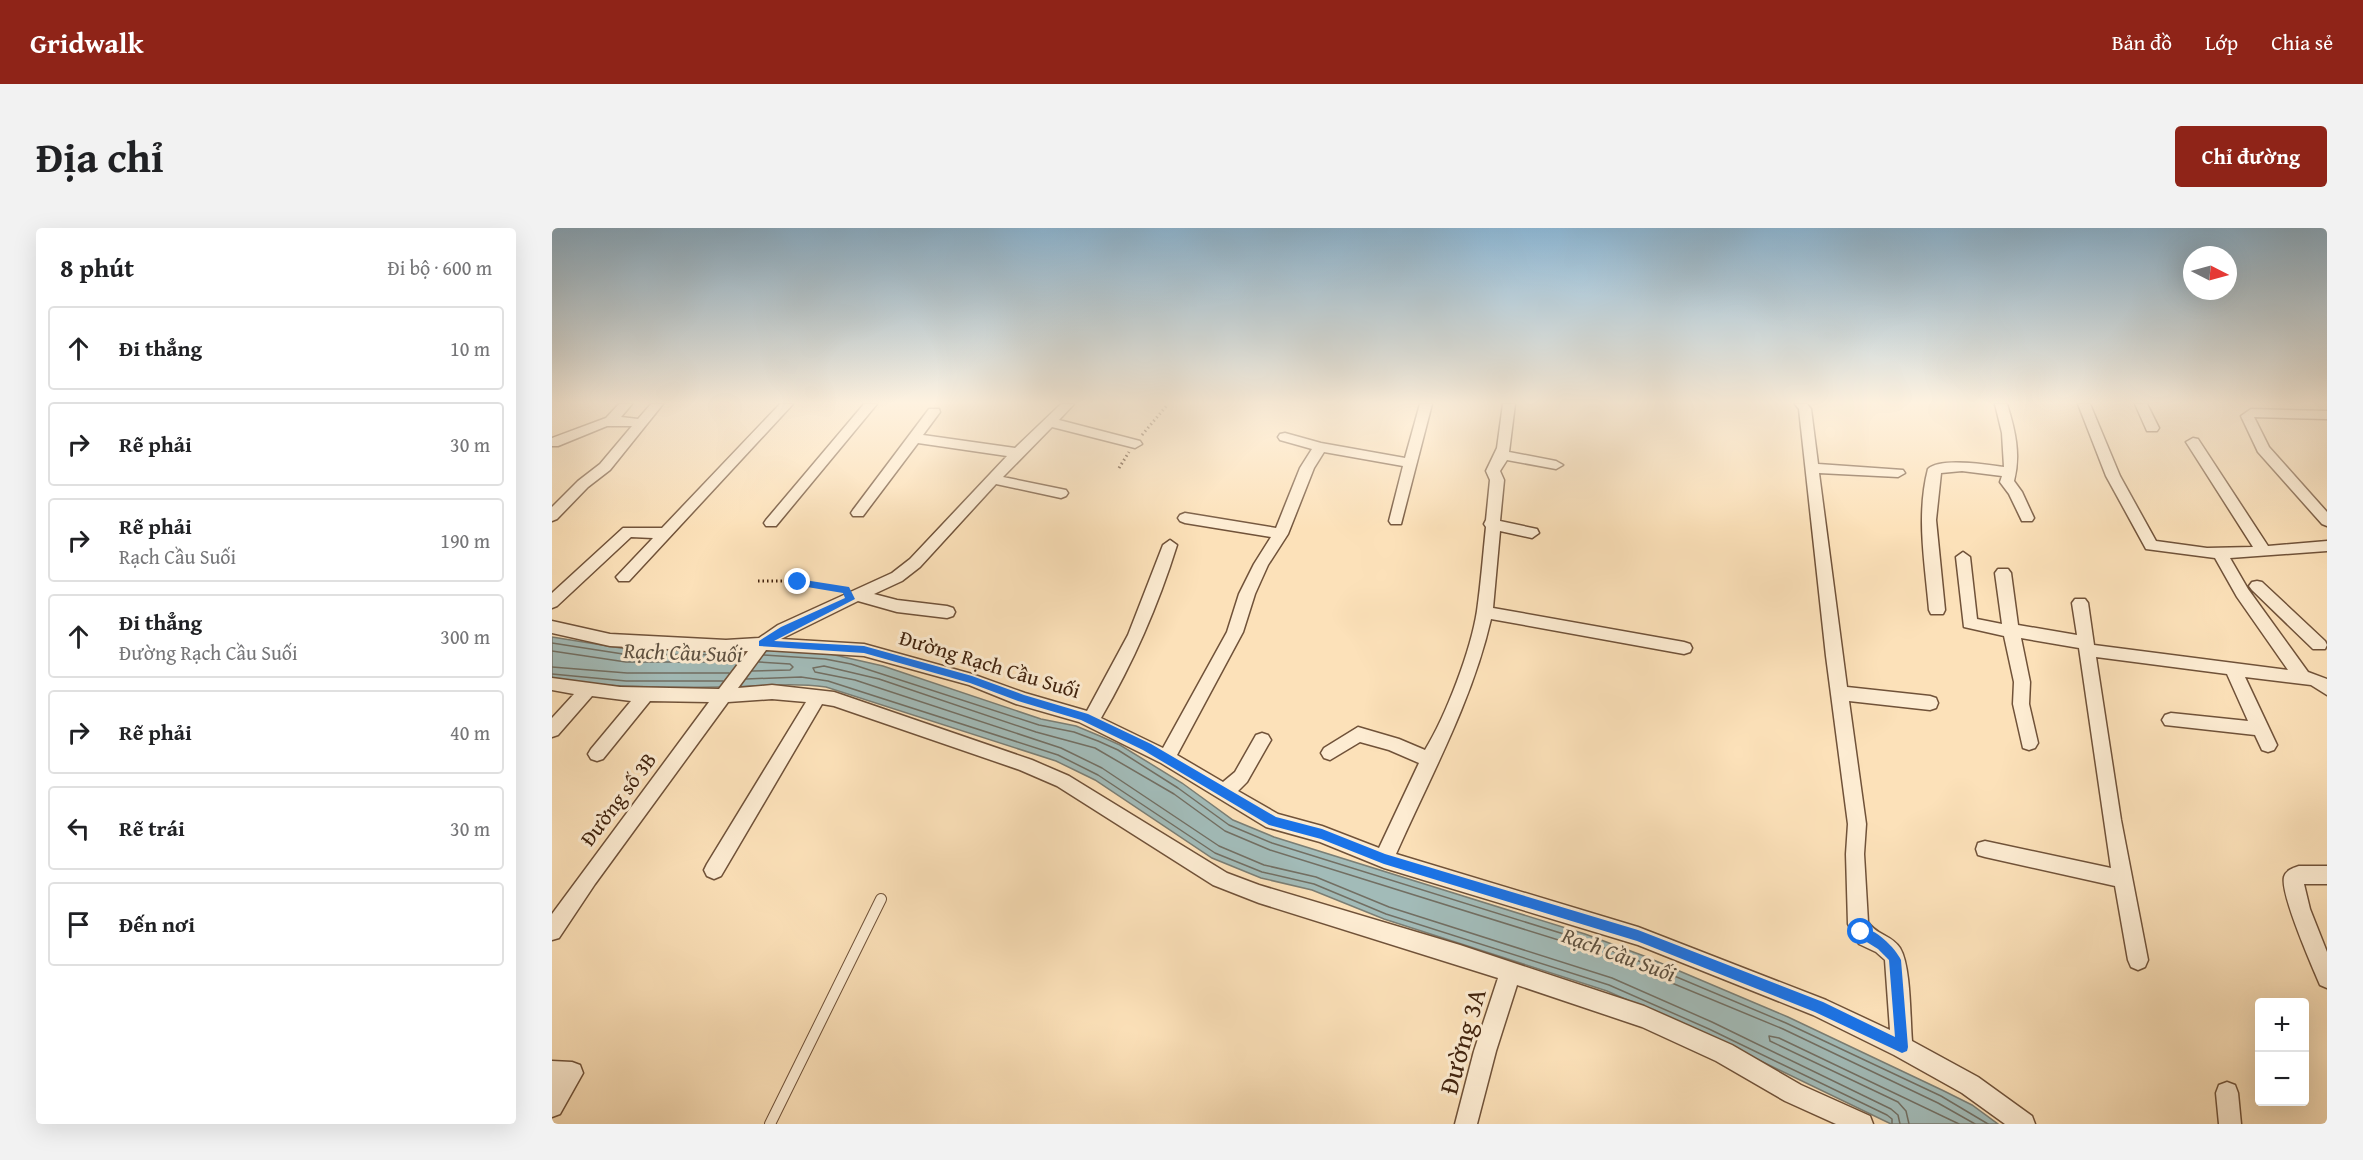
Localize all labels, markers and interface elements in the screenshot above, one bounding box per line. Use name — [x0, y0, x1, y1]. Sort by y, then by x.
text: Gridwalk — [30, 22, 143, 63]
text: Bản đồ — [2112, 27, 2172, 58]
text: Lớp — [2205, 27, 2238, 58]
text: Chia sẻ — [2271, 27, 2333, 58]
text: Địa chỉ — [36, 126, 164, 187]
button: Chỉ đường — [2175, 126, 2327, 187]
north arrow — [2183, 246, 2237, 300]
text: 8 phút — [60, 248, 134, 287]
text: Đi bộ · 600 m — [388, 253, 492, 282]
icon: ahead — [62, 332, 95, 365]
text: Đi thẳng — [119, 332, 202, 364]
text: 10 m — [450, 334, 490, 363]
icon: right — [62, 428, 95, 461]
text: Rẽ phải — [119, 428, 192, 460]
text: 30 m — [450, 430, 490, 459]
text: Rẽ phải — [119, 510, 192, 542]
icon: right — [62, 524, 95, 557]
text: 190 m — [440, 526, 490, 555]
text: Rạch Cầu Suối — [119, 542, 236, 571]
route end — [784, 568, 810, 594]
text: Đi thẳng — [119, 606, 202, 638]
icon: ahead — [62, 620, 95, 653]
text: 300 m — [440, 622, 490, 651]
street label: Đường Rạch Cầu Suối — [896, 622, 1084, 706]
water label: Rạch Cầu Suối — [622, 634, 743, 670]
text: Đường Rạch Cầu Suối — [119, 638, 298, 667]
icon: right — [62, 716, 95, 749]
text: Rẽ phải — [119, 716, 192, 748]
text: 40 m — [450, 718, 490, 747]
street label: Đường số 3B — [572, 746, 664, 852]
icon: left — [62, 812, 95, 845]
text: Rẽ trái — [119, 812, 185, 844]
text: 30 m — [450, 814, 490, 843]
icon: arrive — [62, 908, 95, 941]
text: Đến nơi — [119, 908, 195, 940]
water label: Rạch Cầu Suối — [1557, 918, 1681, 989]
route start — [1847, 918, 1873, 944]
street label: Đường 3A — [1428, 983, 1496, 1098]
map controls — [2255, 998, 2309, 1106]
button: + — [2255, 998, 2309, 1052]
button: − — [2255, 1052, 2309, 1106]

